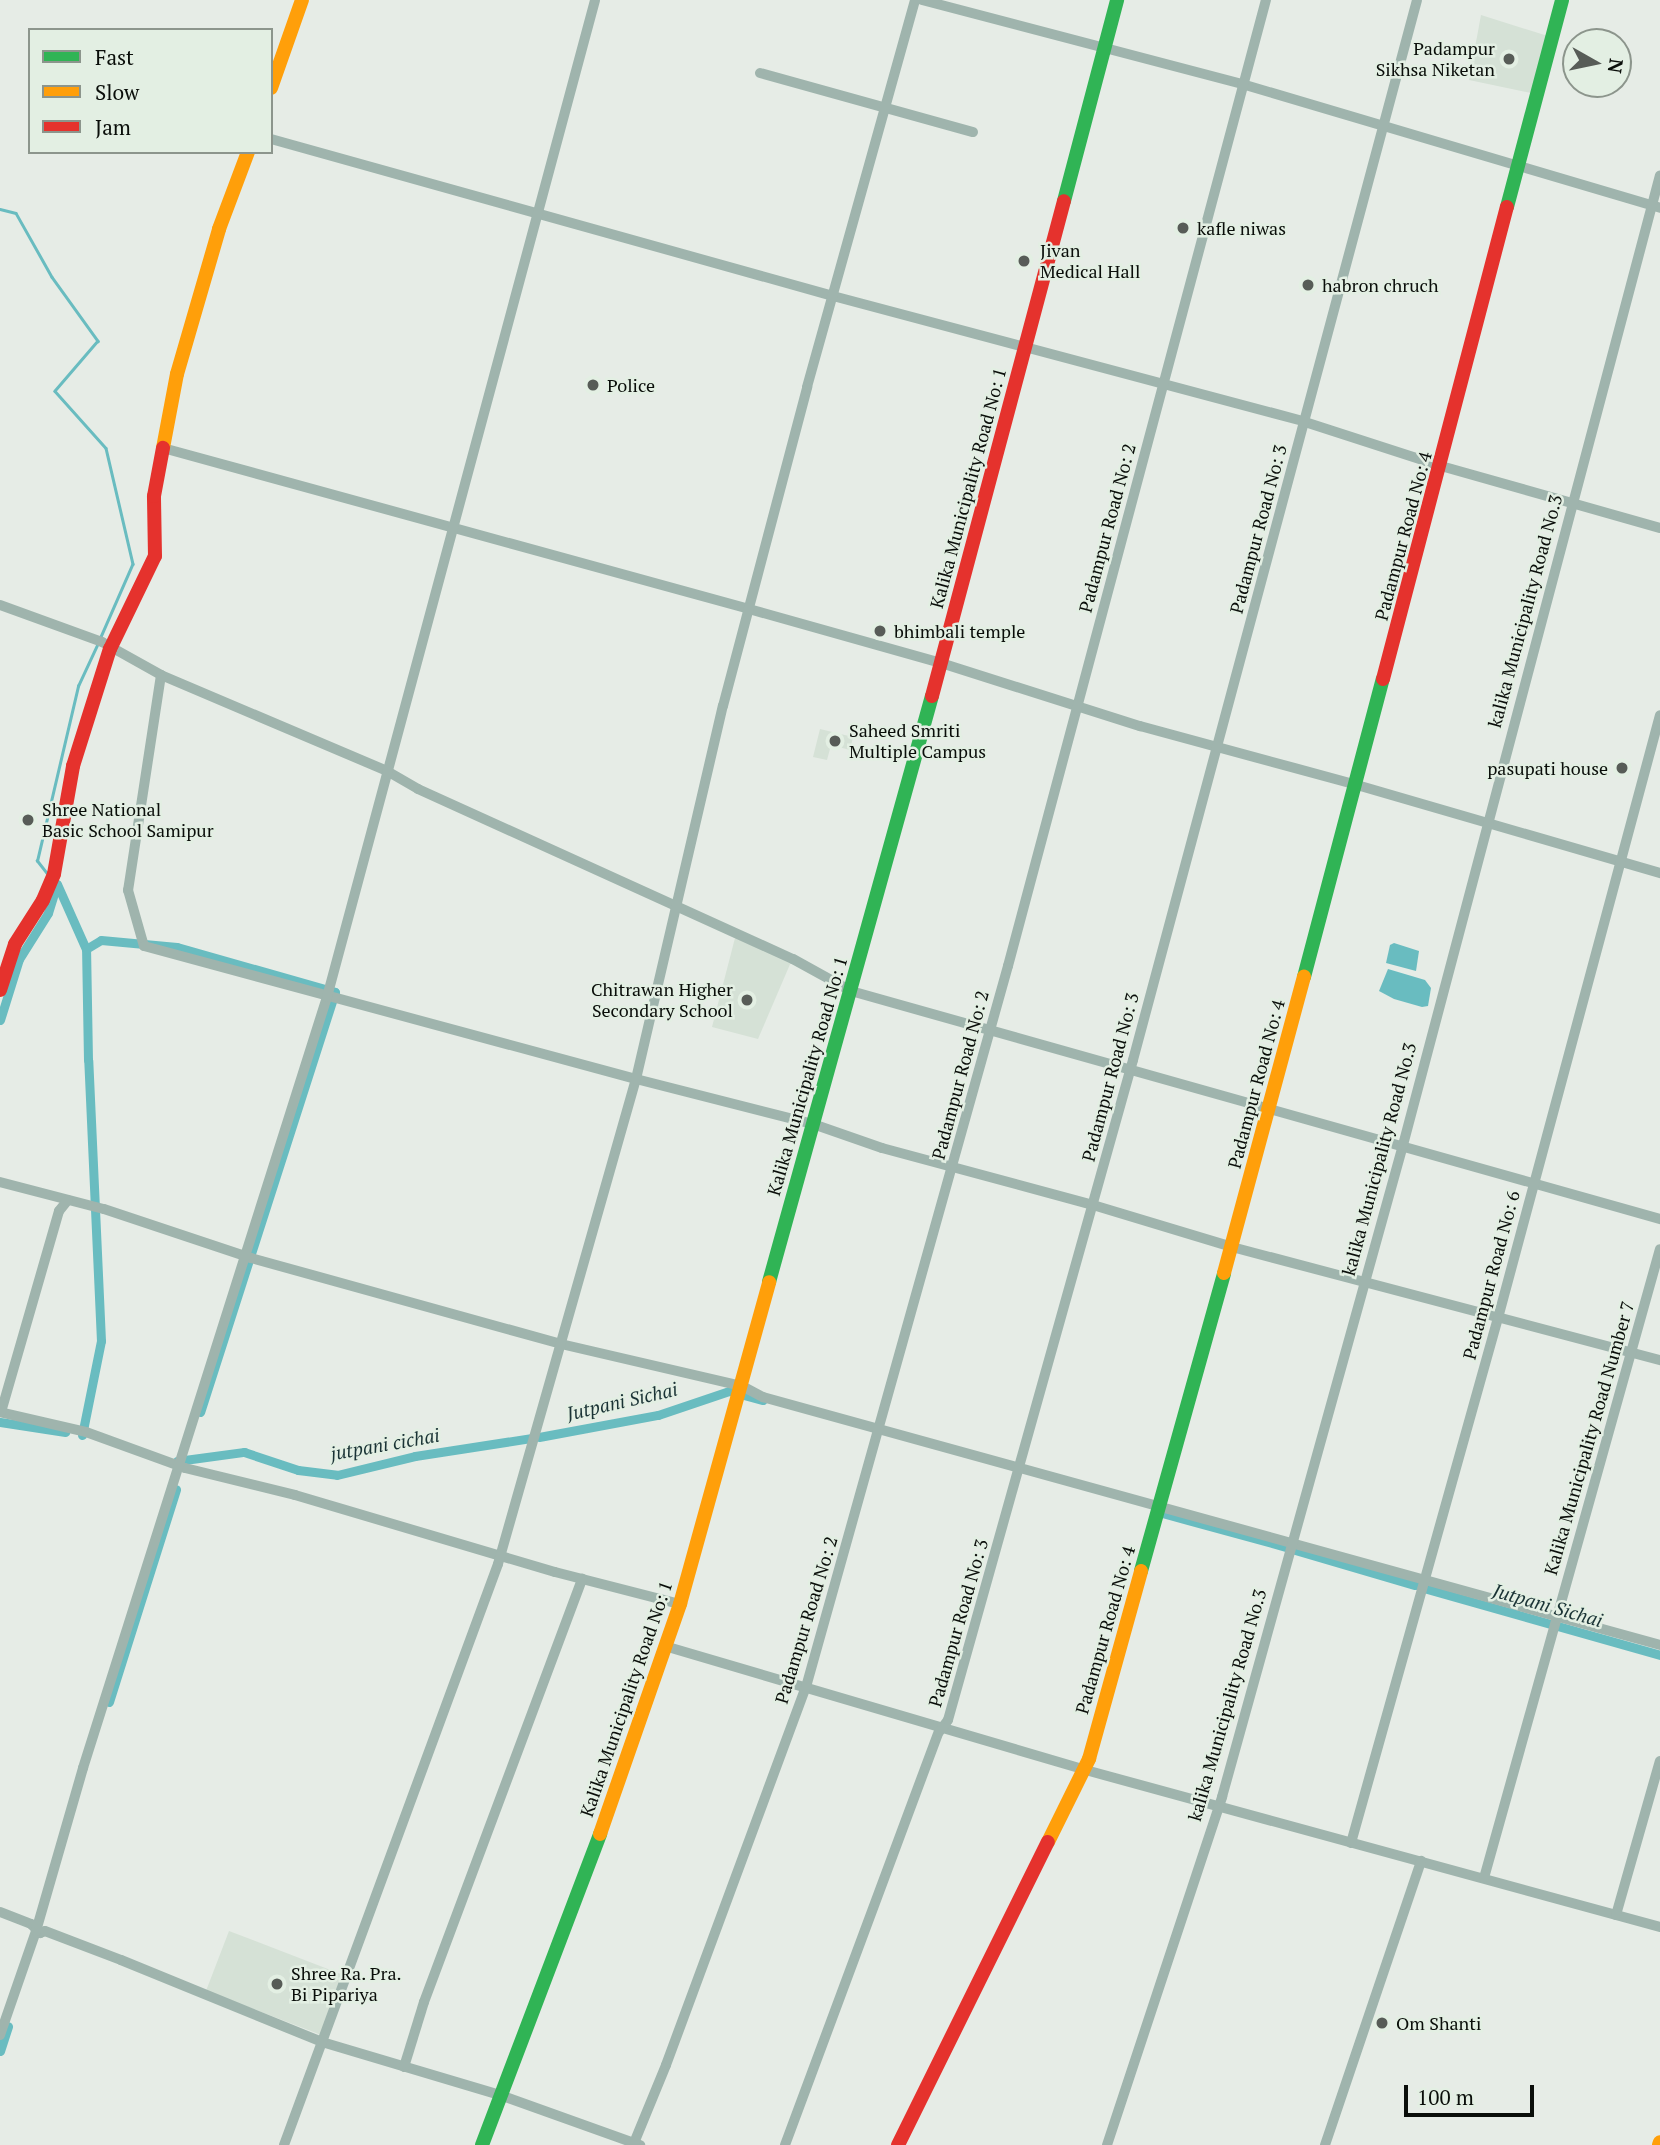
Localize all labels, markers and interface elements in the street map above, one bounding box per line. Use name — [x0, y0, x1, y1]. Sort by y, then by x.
legend — [28, 28, 273, 154]
north arrow — [1562, 28, 1632, 98]
place label: Padampur Sikhsa Niketan — [1376, 38, 1495, 80]
text: Fast — [95, 43, 134, 71]
marker: Padampur Sikhsa Niketan — [1501, 51, 1517, 67]
text: N — [1603, 57, 1630, 75]
text: Slow — [95, 78, 139, 106]
text: Jam — [95, 113, 131, 141]
place label: kafle niwas — [1197, 217, 1286, 239]
marker: kafle niwas — [1175, 220, 1191, 236]
place label: Jivan Medical Hall — [1040, 240, 1140, 282]
marker: Jivan Medical Hall — [1014, 251, 1034, 271]
place label: habron chruch — [1322, 274, 1439, 296]
marker: habron chruch — [1300, 277, 1316, 293]
street label: Kalika Municipality Road No: 1 — [925, 365, 1011, 611]
place label: Police — [607, 374, 655, 396]
marker: Police — [585, 377, 601, 393]
street label: Padampur Road No: 2 — [1074, 441, 1140, 615]
street label: Padampur Road No: 3 — [1225, 442, 1291, 616]
street label: Padampur Road No: 4 — [1370, 449, 1436, 623]
street label: kalika Municipality Road No.3 — [1483, 492, 1567, 730]
place label: bhimbali temple — [894, 620, 1025, 642]
marker: bhimbali temple — [872, 623, 888, 639]
place label: Saheed Smriti Multiple Campus — [849, 720, 986, 762]
marker: Saheed Smriti Multiple Campus — [827, 733, 843, 749]
place label: pasupati house — [1487, 757, 1608, 779]
marker: pasupati house — [1614, 760, 1630, 776]
place label: Shree National Basic School Samipur — [42, 799, 214, 842]
marker: Shree National Basic School Samipur — [20, 812, 36, 828]
street label: Kalika Municipality Road No: 1 — [762, 954, 852, 1198]
place label: Chitrawan Higher Secondary School — [591, 979, 733, 1021]
street label: Padampur Road No: 2 — [927, 988, 993, 1162]
street label: Padampur Road No: 3 — [1077, 990, 1143, 1164]
marker: Chitrawan Higher Secondary School — [739, 992, 755, 1008]
street label: Padampur Road No: 4 — [1223, 997, 1289, 1171]
street label: kalika Municipality Road No.3 — [1337, 1040, 1421, 1278]
street label: Padampur Road No: 6 — [1458, 1188, 1524, 1362]
street label: Kalika Municipality Road Number 7 — [1540, 1299, 1638, 1577]
water label: Jutpani Sichai — [564, 1377, 680, 1425]
water label: jutpani cichai — [329, 1423, 441, 1465]
street label: Padampur Road No: 2 — [770, 1534, 842, 1706]
street label: Padampur Road No: 3 — [924, 1537, 992, 1709]
street label: Padampur Road No: 4 — [1071, 1544, 1139, 1716]
street label: Kalika Municipality Road No: 1 — [575, 1578, 677, 1820]
water label: Jutpani Sichai — [1491, 1578, 1605, 1632]
street label: kalika Municipality Road No.3 — [1183, 1587, 1271, 1823]
place label: Shree Ra. Pra. Bi Pipariya — [291, 1963, 402, 2006]
marker: Shree Ra. Pra. Bi Pipariya — [269, 1976, 285, 1992]
place label: Om Shanti — [1396, 2012, 1481, 2034]
marker: Om Shanti — [1374, 2015, 1390, 2031]
scale bar — [1408, 2072, 1538, 2116]
text: 100 m — [1417, 2083, 1474, 2111]

